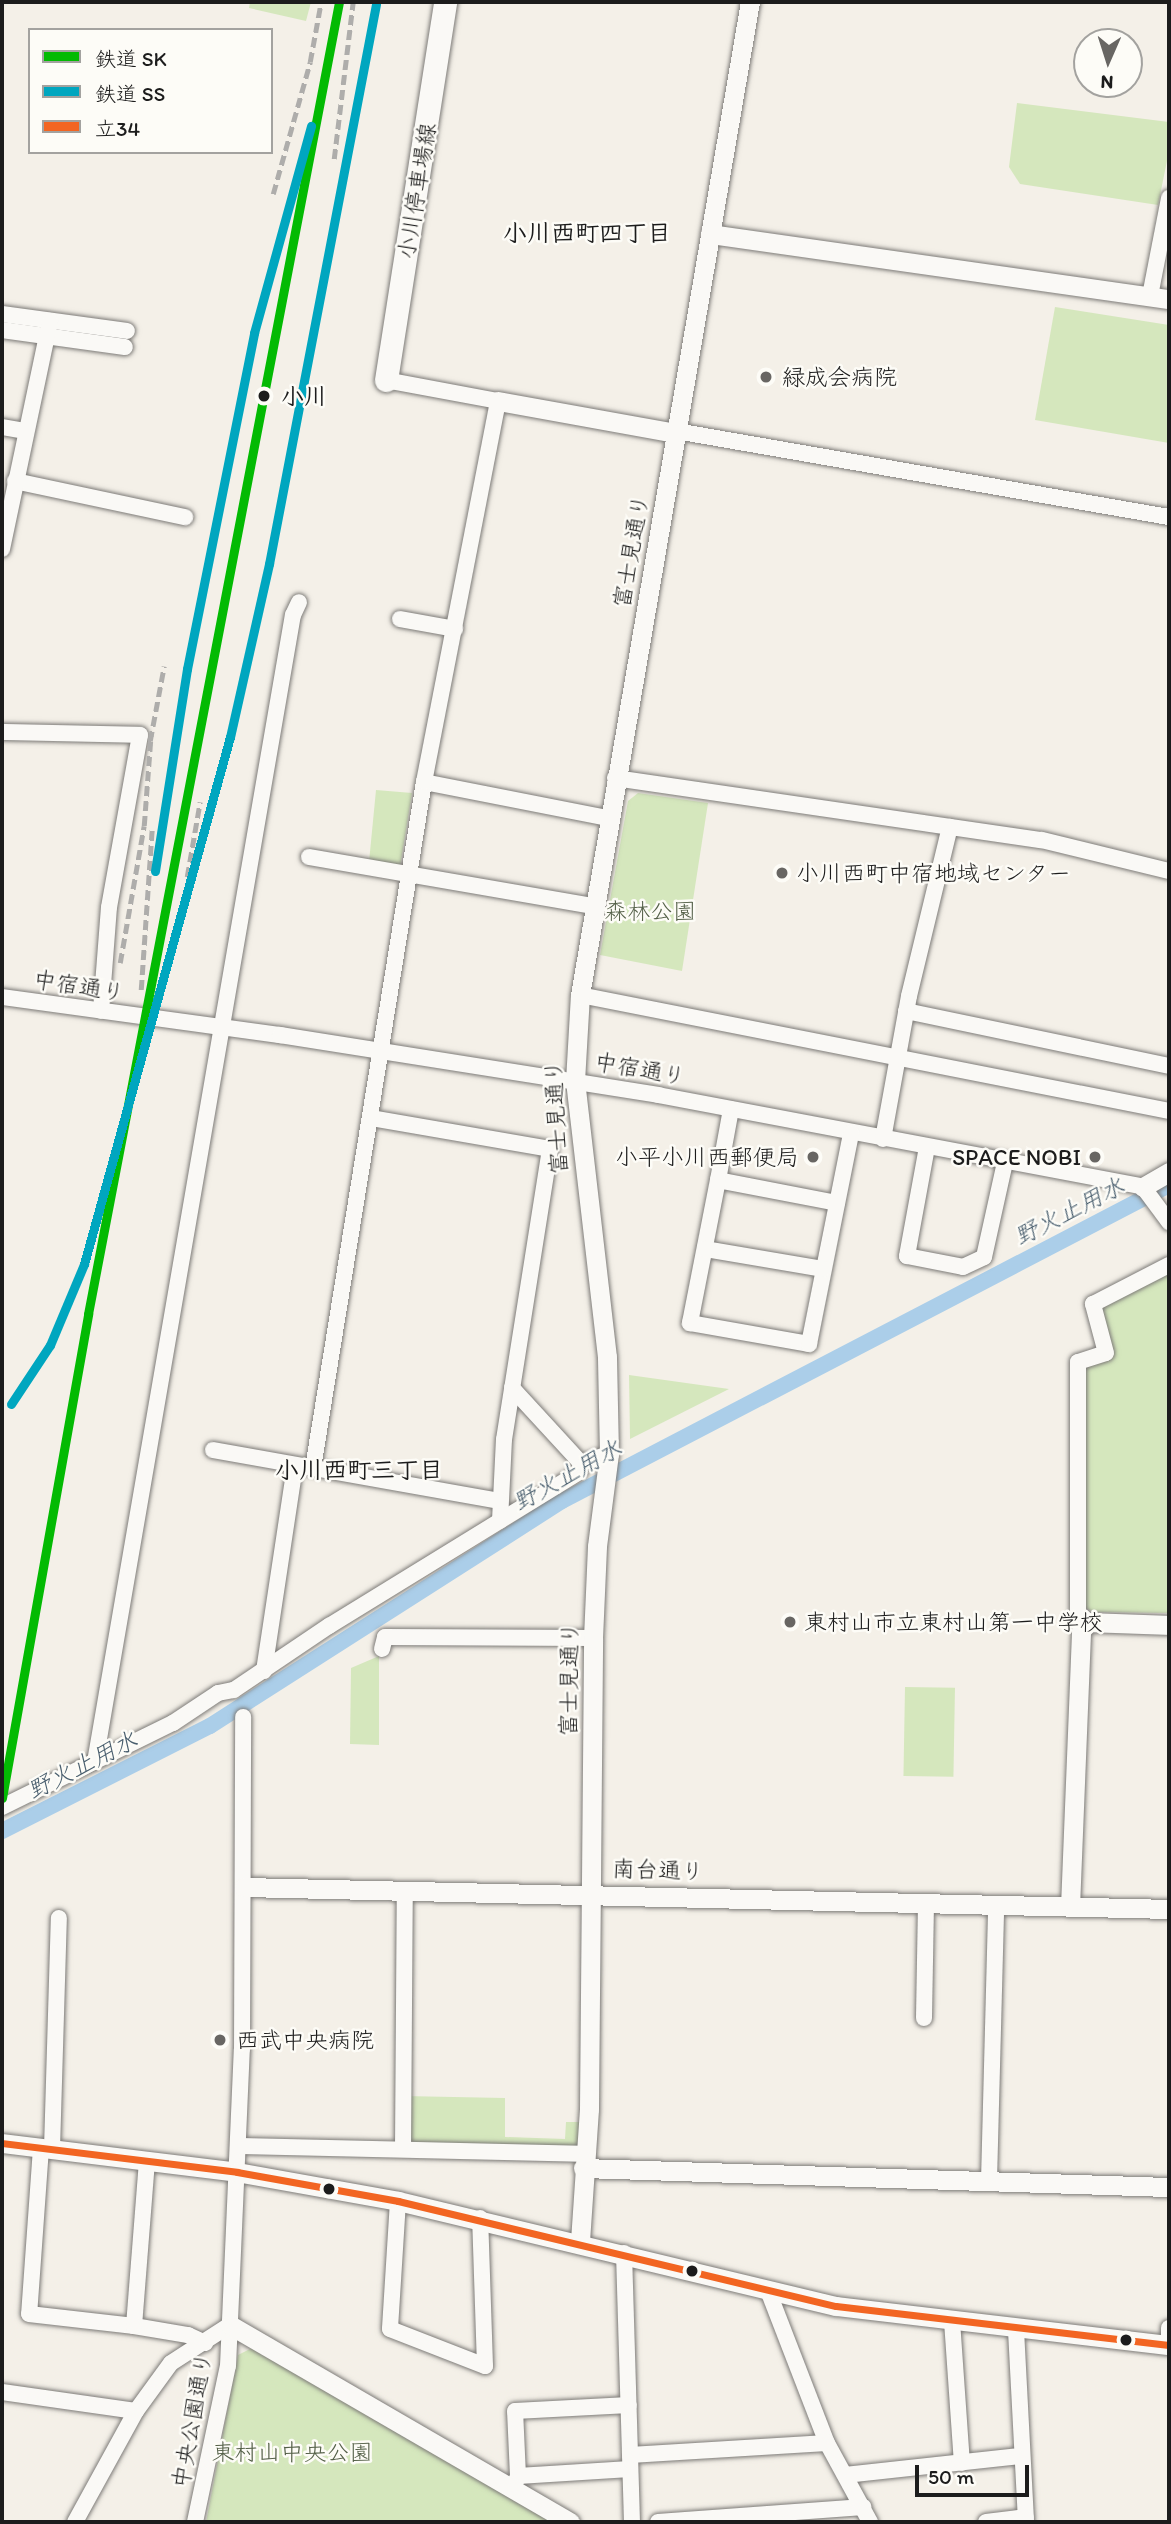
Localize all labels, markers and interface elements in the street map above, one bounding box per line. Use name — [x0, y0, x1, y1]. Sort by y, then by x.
legend — [28, 28, 273, 154]
north arrow — [1073, 28, 1143, 98]
text: 鉄道 SK — [95, 46, 167, 71]
text: N — [1100, 71, 1114, 94]
text: 鉄道 SS — [95, 81, 165, 106]
text: 立34 — [95, 116, 140, 141]
street label: 小川停車場線 — [393, 121, 441, 261]
district label: 小川西町四丁目 — [503, 219, 671, 247]
place label: 緑成会病院 — [782, 363, 897, 391]
marker: 緑成会病院 — [756, 367, 776, 387]
place label: 小川 — [281, 382, 327, 410]
marker: 小川 — [253, 385, 275, 407]
street label: 富士見通り — [607, 492, 655, 610]
place label: 小川西町中宿地域センター — [796, 859, 1072, 887]
marker: 小川西町中宿地域センター — [774, 865, 790, 881]
park label: 森林公園 — [604, 897, 696, 925]
street label: 中宿通り — [31, 965, 127, 1007]
street label: 中宿通り — [592, 1047, 688, 1091]
street label: 富士見通り — [539, 1059, 573, 1175]
place label: 小平小川西郵便局 — [615, 1143, 799, 1171]
place label: SPACE NOBI — [955, 1143, 1081, 1171]
marker: 小平小川西郵便局 — [805, 1149, 821, 1165]
marker: SPACE NOBI — [1087, 1149, 1103, 1165]
water label: 野火止用水 — [1009, 1171, 1129, 1251]
water label: 野火止用水 — [508, 1433, 626, 1517]
district label: 小川西町三丁目 — [275, 1456, 443, 1484]
place label: 東村山市立東村山第一中学校 — [804, 1608, 1103, 1636]
marker: 東村山市立東村山第一中学校 — [782, 1614, 798, 1630]
street label: 富士見通り — [554, 1621, 584, 1737]
water label: 野火止用水 — [22, 1725, 142, 1805]
street label: 南台通り — [612, 1855, 704, 1885]
place label: 西武中央病院 — [236, 2026, 374, 2054]
marker: 西武中央病院 — [210, 2030, 230, 2050]
unlabelled marker — [322, 2182, 336, 2196]
unlabelled marker — [685, 2264, 699, 2278]
unlabelled marker — [1119, 2333, 1133, 2347]
street label: 中央公園通り — [166, 2350, 218, 2490]
park label: 東村山中央公園 — [212, 2438, 372, 2466]
scale bar — [919, 2450, 1033, 2494]
text: 50 m — [928, 2464, 974, 2489]

